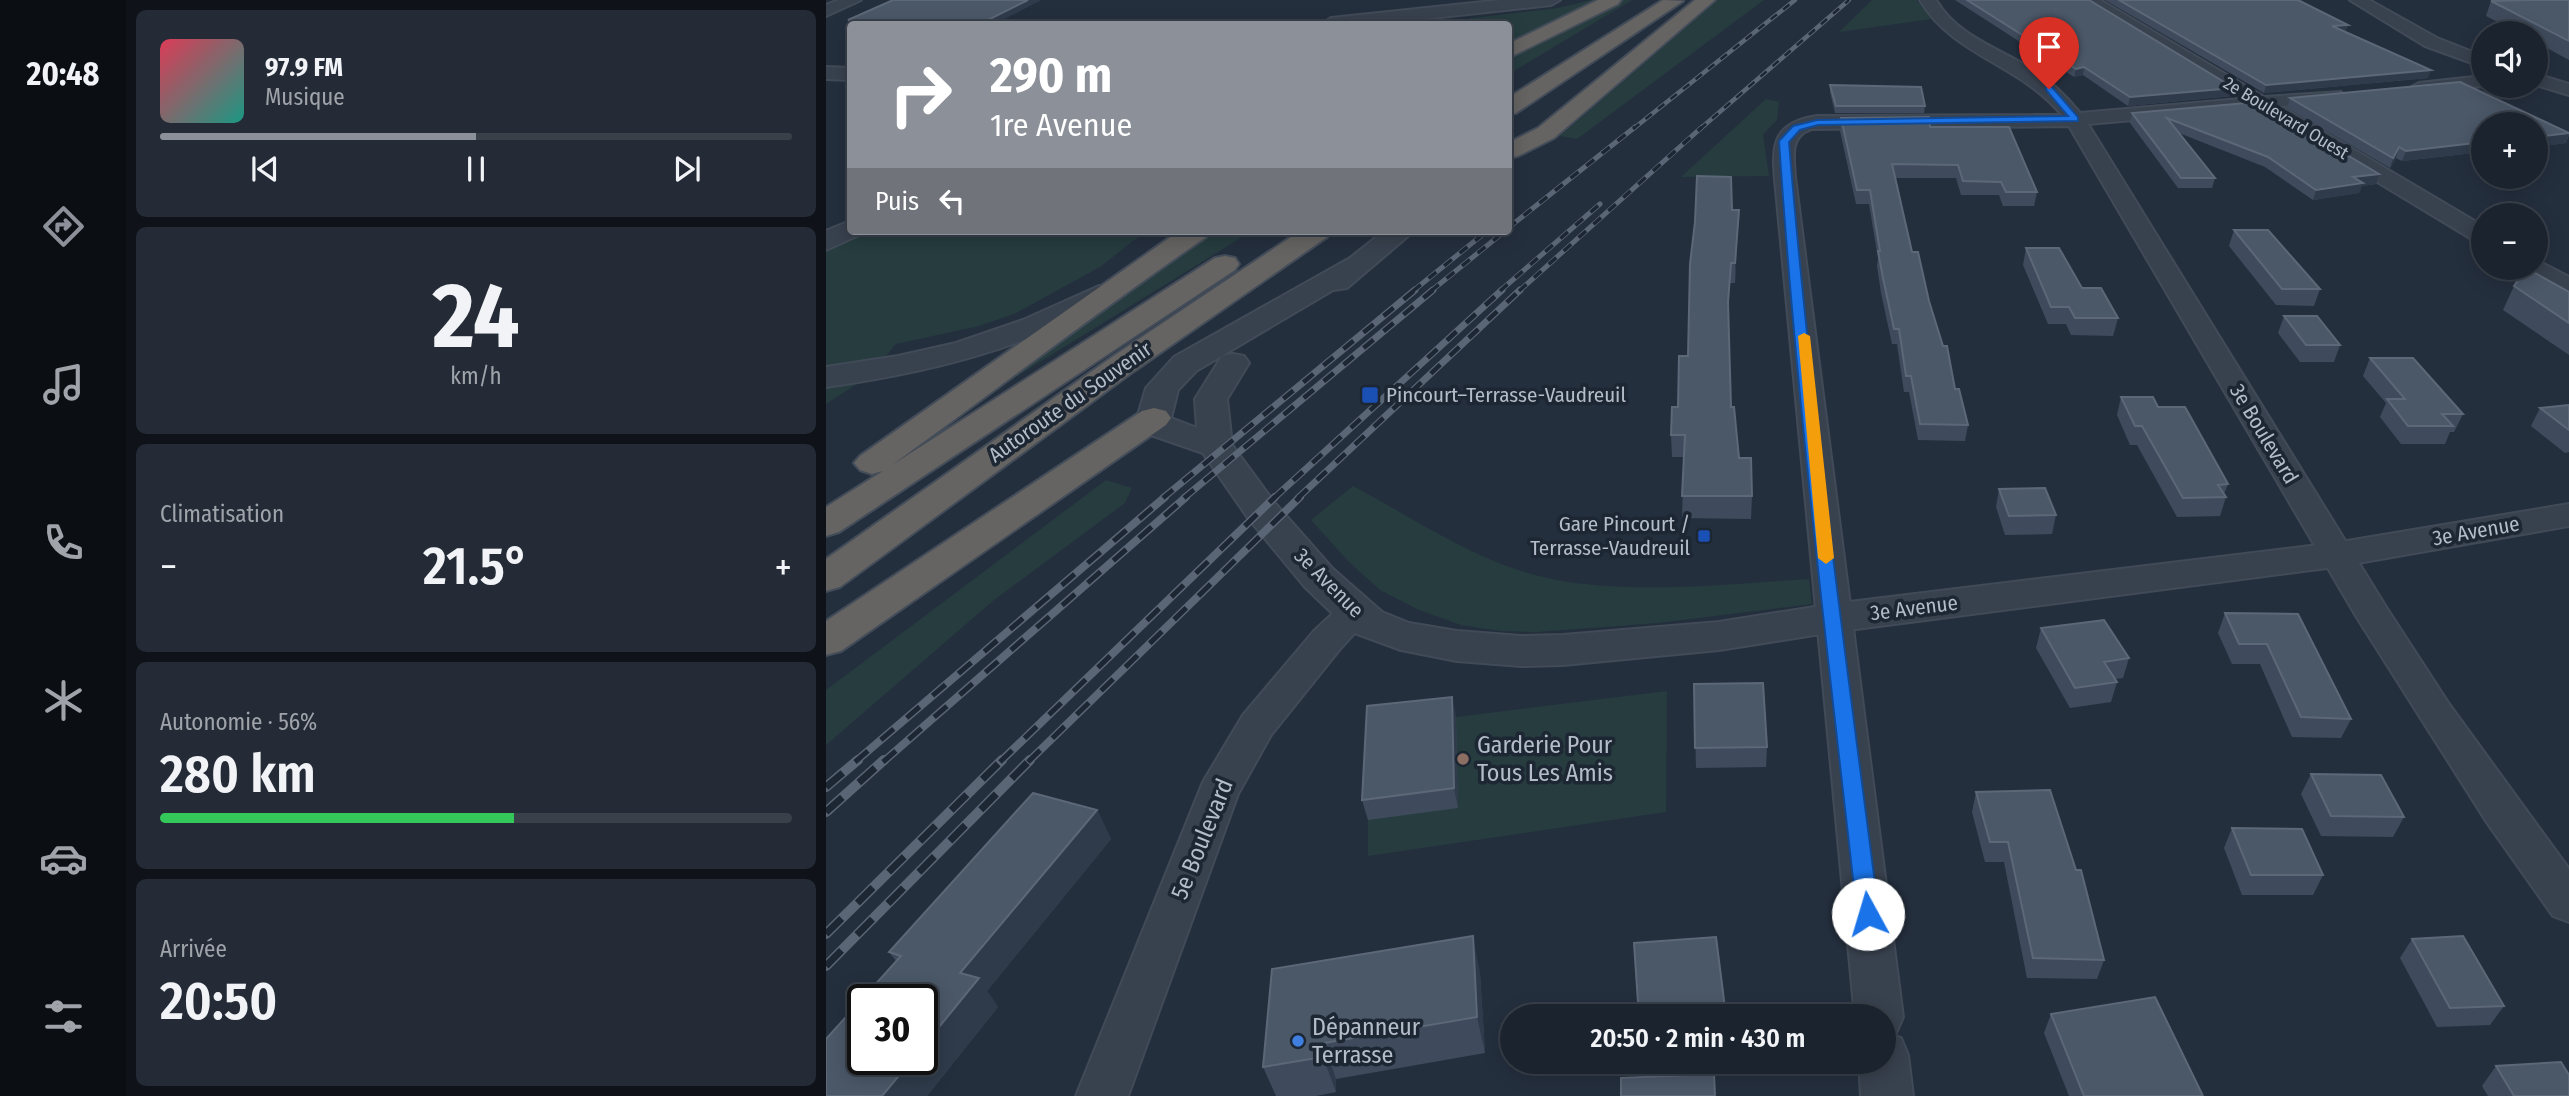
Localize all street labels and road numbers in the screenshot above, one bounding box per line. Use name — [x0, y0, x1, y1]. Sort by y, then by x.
street label: 2e Boulevard Ouest — [2219, 72, 2353, 164]
street label: Autoroute du Souvenir — [983, 336, 1157, 468]
street label: 3e Boulevard — [2224, 380, 2304, 488]
street label: 3e Avenue — [2430, 511, 2522, 551]
street label: 3e Avenue — [1289, 543, 1369, 623]
street label: 3e Avenue — [1869, 590, 1959, 626]
street label: 5e Boulevard — [1165, 775, 1239, 903]

